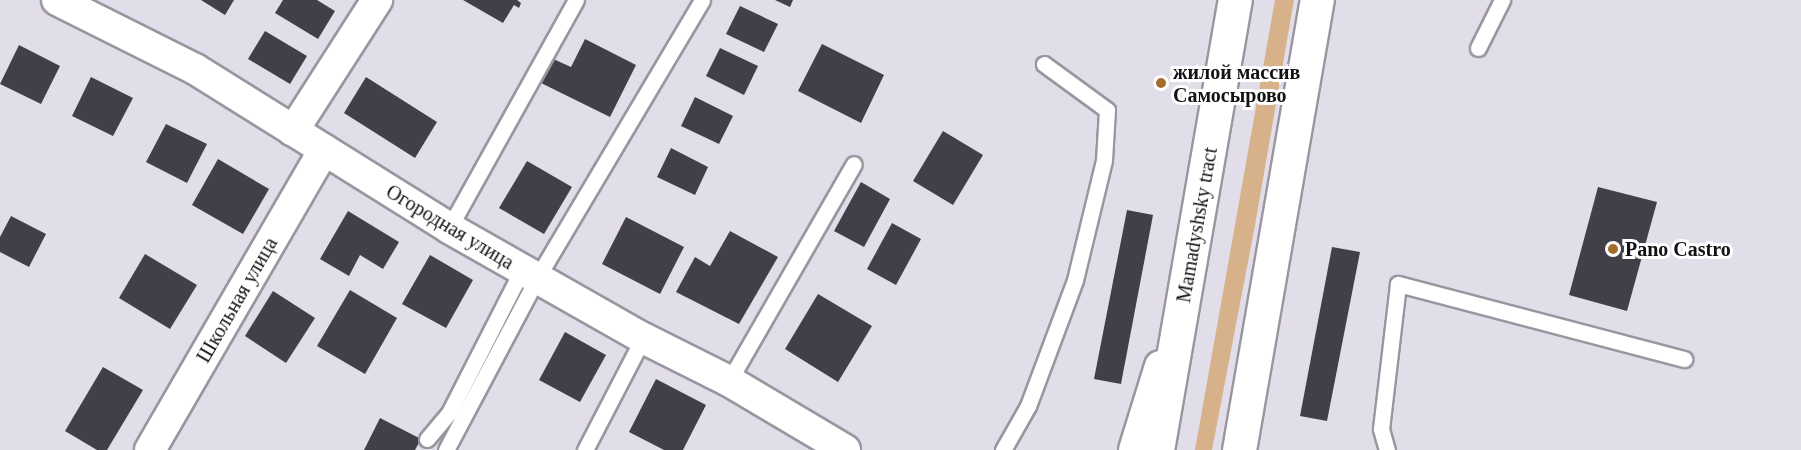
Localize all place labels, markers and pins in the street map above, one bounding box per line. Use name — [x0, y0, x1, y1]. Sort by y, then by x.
place label: жилой массив Самосырово — [1173, 60, 1300, 107]
marker: жилой массив Самосырово — [1154, 76, 1168, 90]
place label: Pano Castro — [1625, 237, 1731, 261]
marker: Pano Castro — [1606, 242, 1620, 256]

